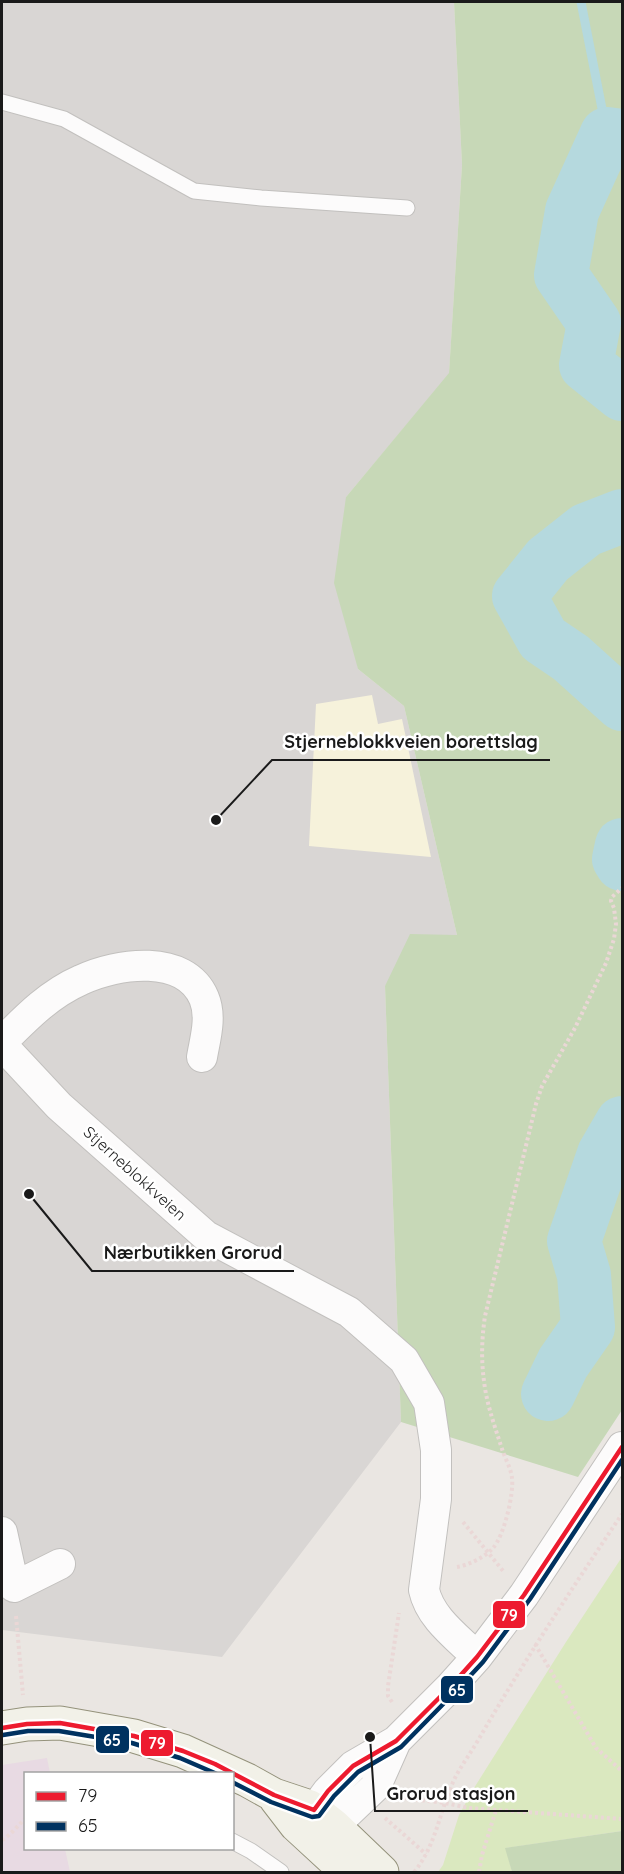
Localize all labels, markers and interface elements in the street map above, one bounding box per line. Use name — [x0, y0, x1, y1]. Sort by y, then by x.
callout: Stjerneblokkveien borettslag — [272, 724, 550, 760]
text: Stjerneblokkveien borettslag — [284, 730, 538, 753]
street label: Stjerneblokkveien — [80, 1122, 190, 1224]
callout: Nærbutikken Grorud — [92, 1235, 294, 1271]
text: Nærbutikken Grorud — [104, 1241, 282, 1264]
line badge: 79 — [492, 1600, 526, 1629]
text: 79 — [500, 1605, 518, 1625]
line badge: 65 — [440, 1675, 474, 1704]
text: 65 — [448, 1680, 466, 1700]
line badge: 65 — [95, 1725, 130, 1754]
line badge: 79 — [140, 1729, 174, 1757]
text: 65 — [103, 1730, 121, 1750]
text: 79 — [148, 1733, 166, 1753]
legend — [24, 1772, 234, 1850]
callout: Grorud stasjon — [375, 1775, 528, 1811]
text: Grorud stasjon — [387, 1782, 515, 1805]
text: 79 — [78, 1784, 97, 1807]
text: 65 — [78, 1814, 98, 1837]

